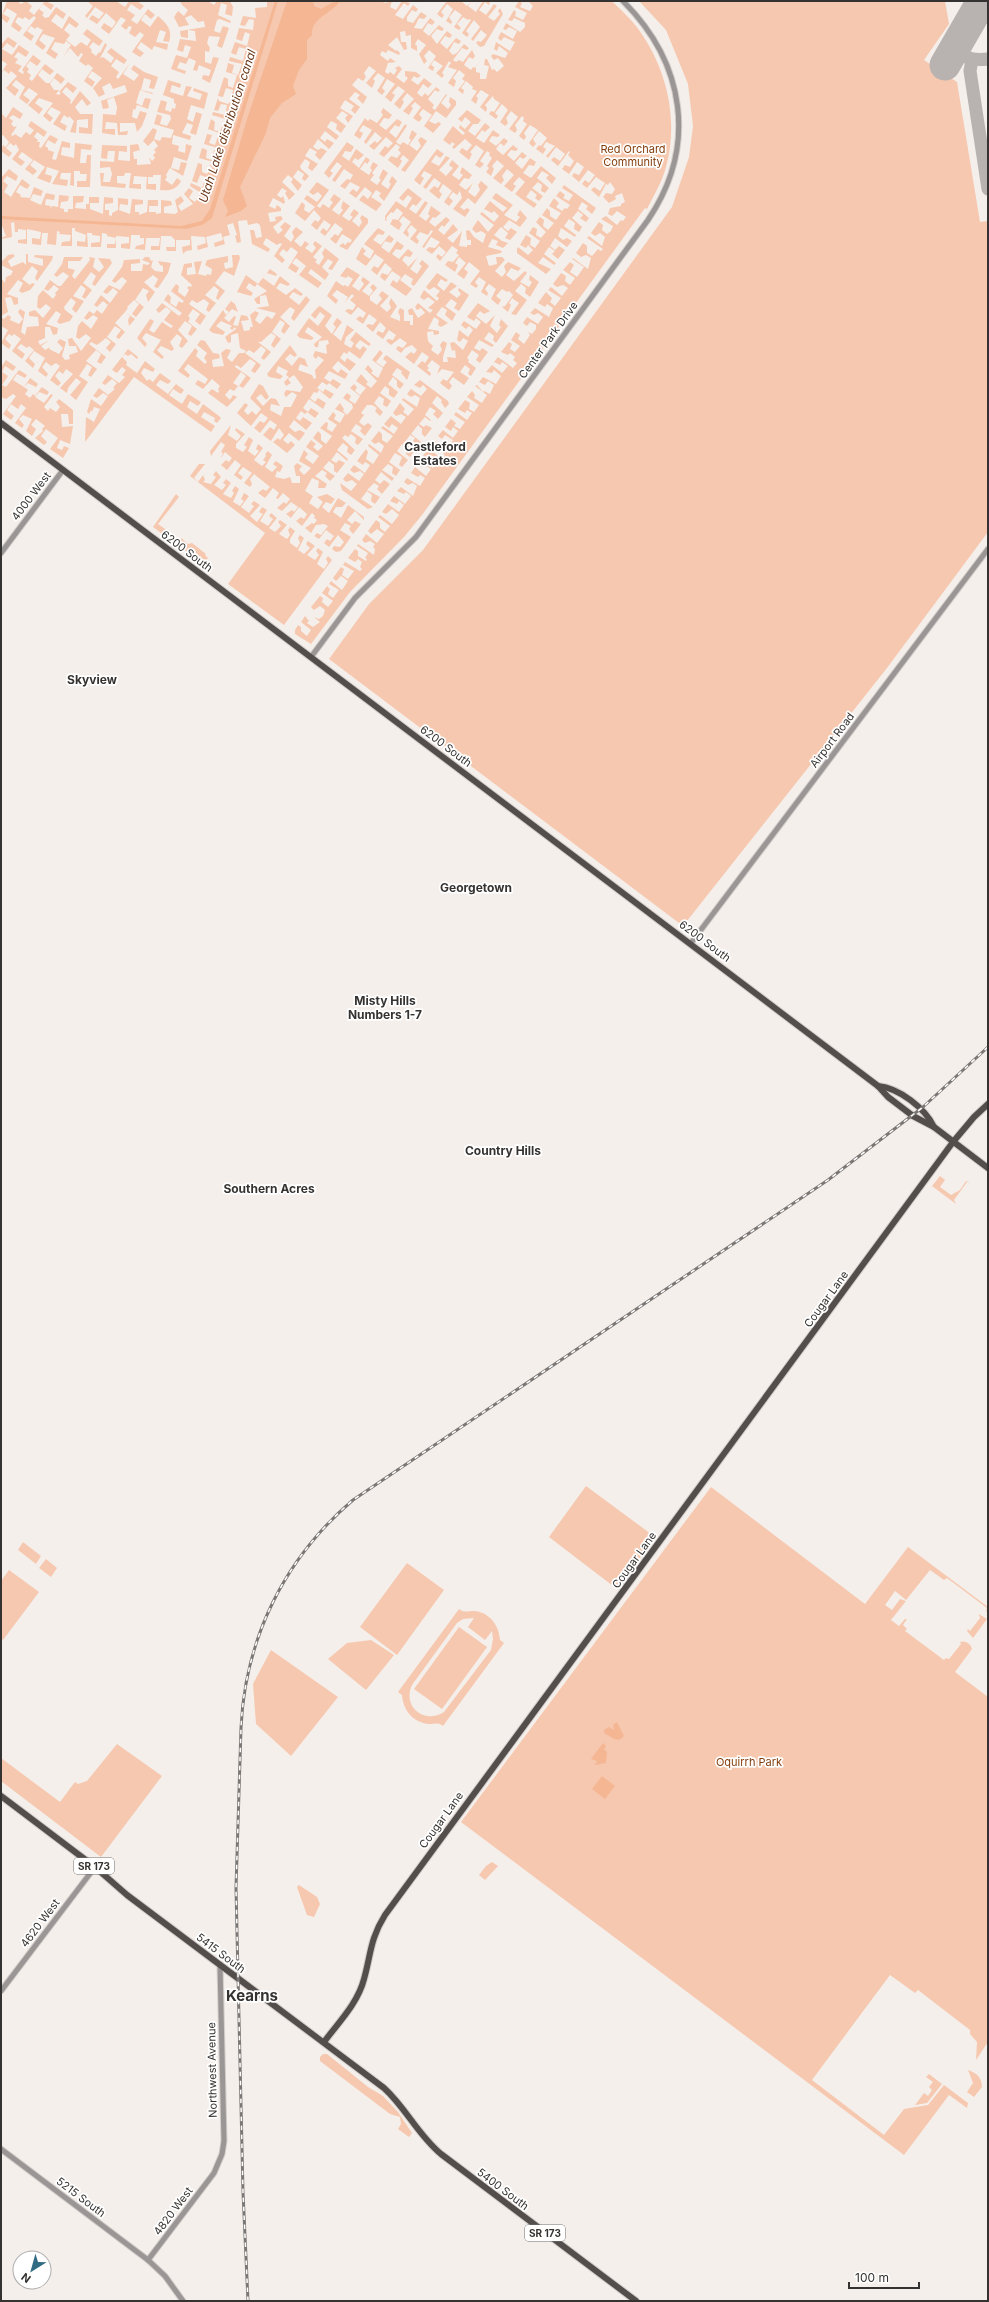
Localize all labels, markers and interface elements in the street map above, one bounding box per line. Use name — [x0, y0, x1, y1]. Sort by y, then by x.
water label: Utah Lake distribution canal — [195, 47, 259, 204]
park label: Red Orchard Community — [600, 142, 666, 169]
street label: Center Park Drive — [515, 299, 581, 381]
district label: Castleford Estates — [404, 439, 466, 468]
street label: 4000 West — [8, 469, 54, 523]
street label: 6200 South — [159, 527, 215, 575]
district label: Skyview — [67, 672, 118, 687]
street label: Airport Road — [807, 710, 857, 770]
street label: 6200 South — [418, 722, 474, 770]
district label: Georgetown — [440, 880, 512, 895]
street label: 6200 South — [677, 917, 733, 965]
district label: Misty Hills Numbers 1-7 — [348, 993, 422, 1022]
district label: Country Hills — [465, 1143, 541, 1158]
district label: Southern Acres — [223, 1181, 315, 1196]
street label: Cougar Lane — [801, 1268, 851, 1330]
street label: Cougar Lane — [609, 1529, 659, 1591]
park label: Oquirrh Park — [716, 1755, 782, 1769]
street label: Cougar Lane — [416, 1789, 466, 1851]
road number: SR 173 — [74, 1858, 114, 1874]
street label: 4620 West — [17, 1896, 63, 1950]
street label: 5415 South — [194, 1930, 248, 1976]
district label: Kearns — [226, 1986, 278, 2005]
street label: Northwest Avenue — [204, 2022, 220, 2118]
street label: 5400 South — [474, 2165, 532, 2213]
street label: 5215 South — [54, 2174, 108, 2220]
street label: 4820 West — [150, 2184, 196, 2238]
road number: SR 173 — [525, 2225, 565, 2241]
north arrow — [12, 2250, 52, 2290]
scale bar — [849, 2264, 919, 2290]
text: N — [18, 2270, 34, 2286]
text: 100 m — [855, 2270, 889, 2285]

